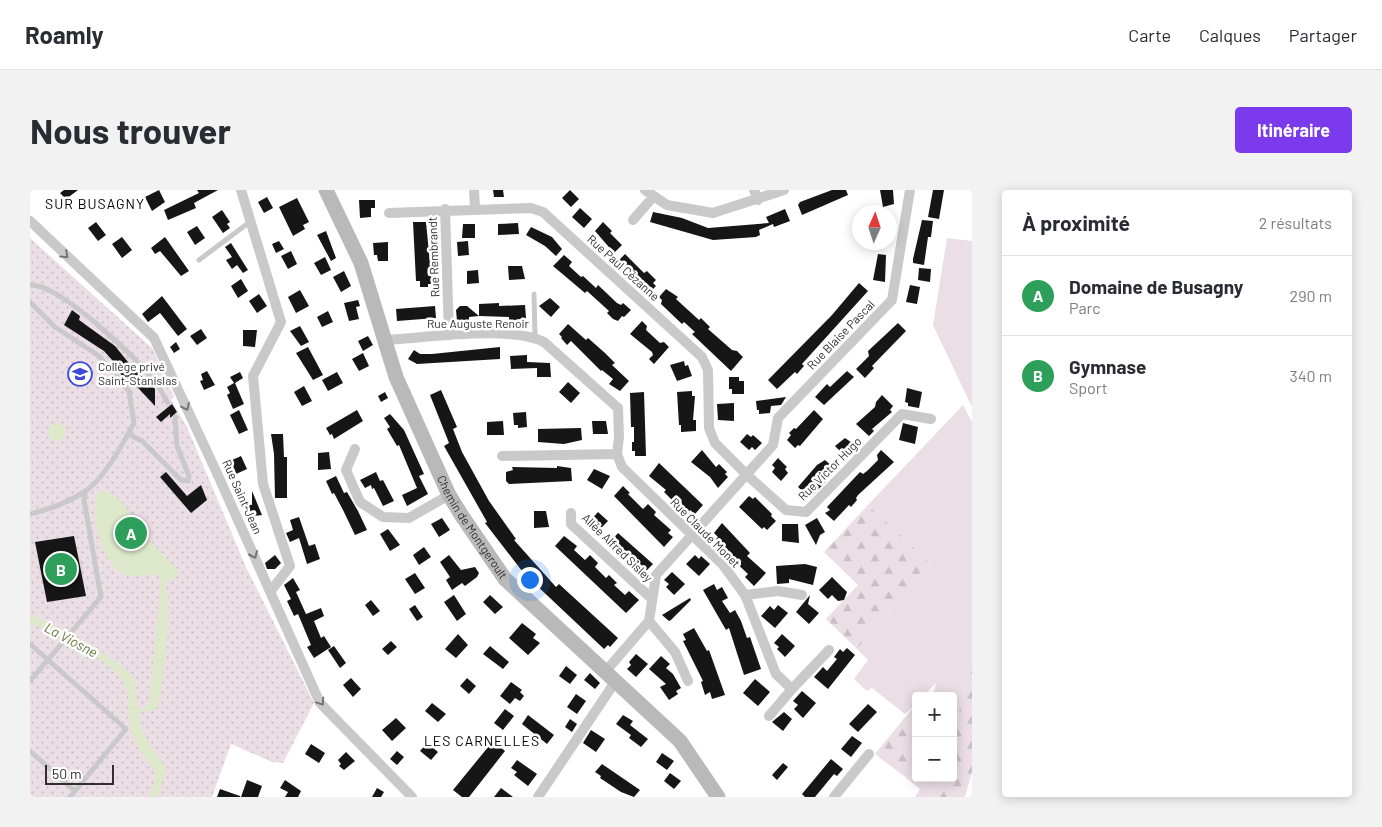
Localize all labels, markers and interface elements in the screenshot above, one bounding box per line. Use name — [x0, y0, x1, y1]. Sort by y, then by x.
text: Roamly — [25, 20, 104, 49]
text: Carte — [1128, 24, 1171, 46]
text: Calques — [1199, 24, 1261, 46]
text: Partager — [1289, 24, 1357, 46]
button: Itinéraire — [1235, 107, 1352, 153]
text: Nous trouver — [30, 109, 231, 151]
district label: SUR BUSAGNY — [45, 195, 145, 212]
north arrow — [852, 205, 897, 250]
text: À proximité — [1022, 210, 1130, 235]
text: 2 résultats — [1259, 213, 1332, 232]
street label: Rue Rembrandt — [425, 217, 441, 298]
street label: Rue Paul Cézanne — [585, 231, 662, 303]
one-way arrow — [60, 249, 69, 258]
text: Domaine de Busagny — [1069, 275, 1243, 298]
text: A — [1033, 286, 1043, 305]
text: 290 m — [1290, 286, 1332, 305]
street label: Rue Blaise Pascal — [804, 297, 877, 372]
text: Parc — [1069, 298, 1101, 317]
street label: Rue Auguste Renoir — [427, 316, 530, 330]
text: Gymnase — [1069, 355, 1146, 378]
place label: Collège privé Saint-Stanislas — [98, 359, 177, 387]
school or university icon: Collège privé Saint-Stanislas — [67, 361, 93, 387]
text: B — [1033, 366, 1043, 385]
text: 340 m — [1289, 366, 1332, 385]
text: Sport — [1069, 378, 1108, 397]
one-way arrow — [180, 402, 191, 411]
street label: Rue Victor Hugo — [795, 434, 864, 503]
street label: Rue Saint-Jean — [220, 457, 266, 536]
street label: Chemin de Montgeroult — [435, 473, 511, 581]
street label: Rue Claude Monet — [668, 495, 743, 570]
street label: Allée Alfred Sisley — [580, 510, 656, 585]
pin: A — [115, 514, 147, 552]
pin: B — [45, 550, 77, 588]
one-way arrow — [247, 550, 258, 559]
your location — [517, 567, 543, 593]
water label: La Viosne — [42, 619, 101, 661]
map controls — [912, 692, 957, 782]
button: + — [912, 692, 957, 737]
one-way arrow — [315, 696, 324, 706]
district label: LES CARNELLES — [424, 732, 540, 749]
button: − — [912, 737, 957, 782]
scale bar — [45, 762, 114, 785]
text: 50 m — [52, 765, 81, 782]

